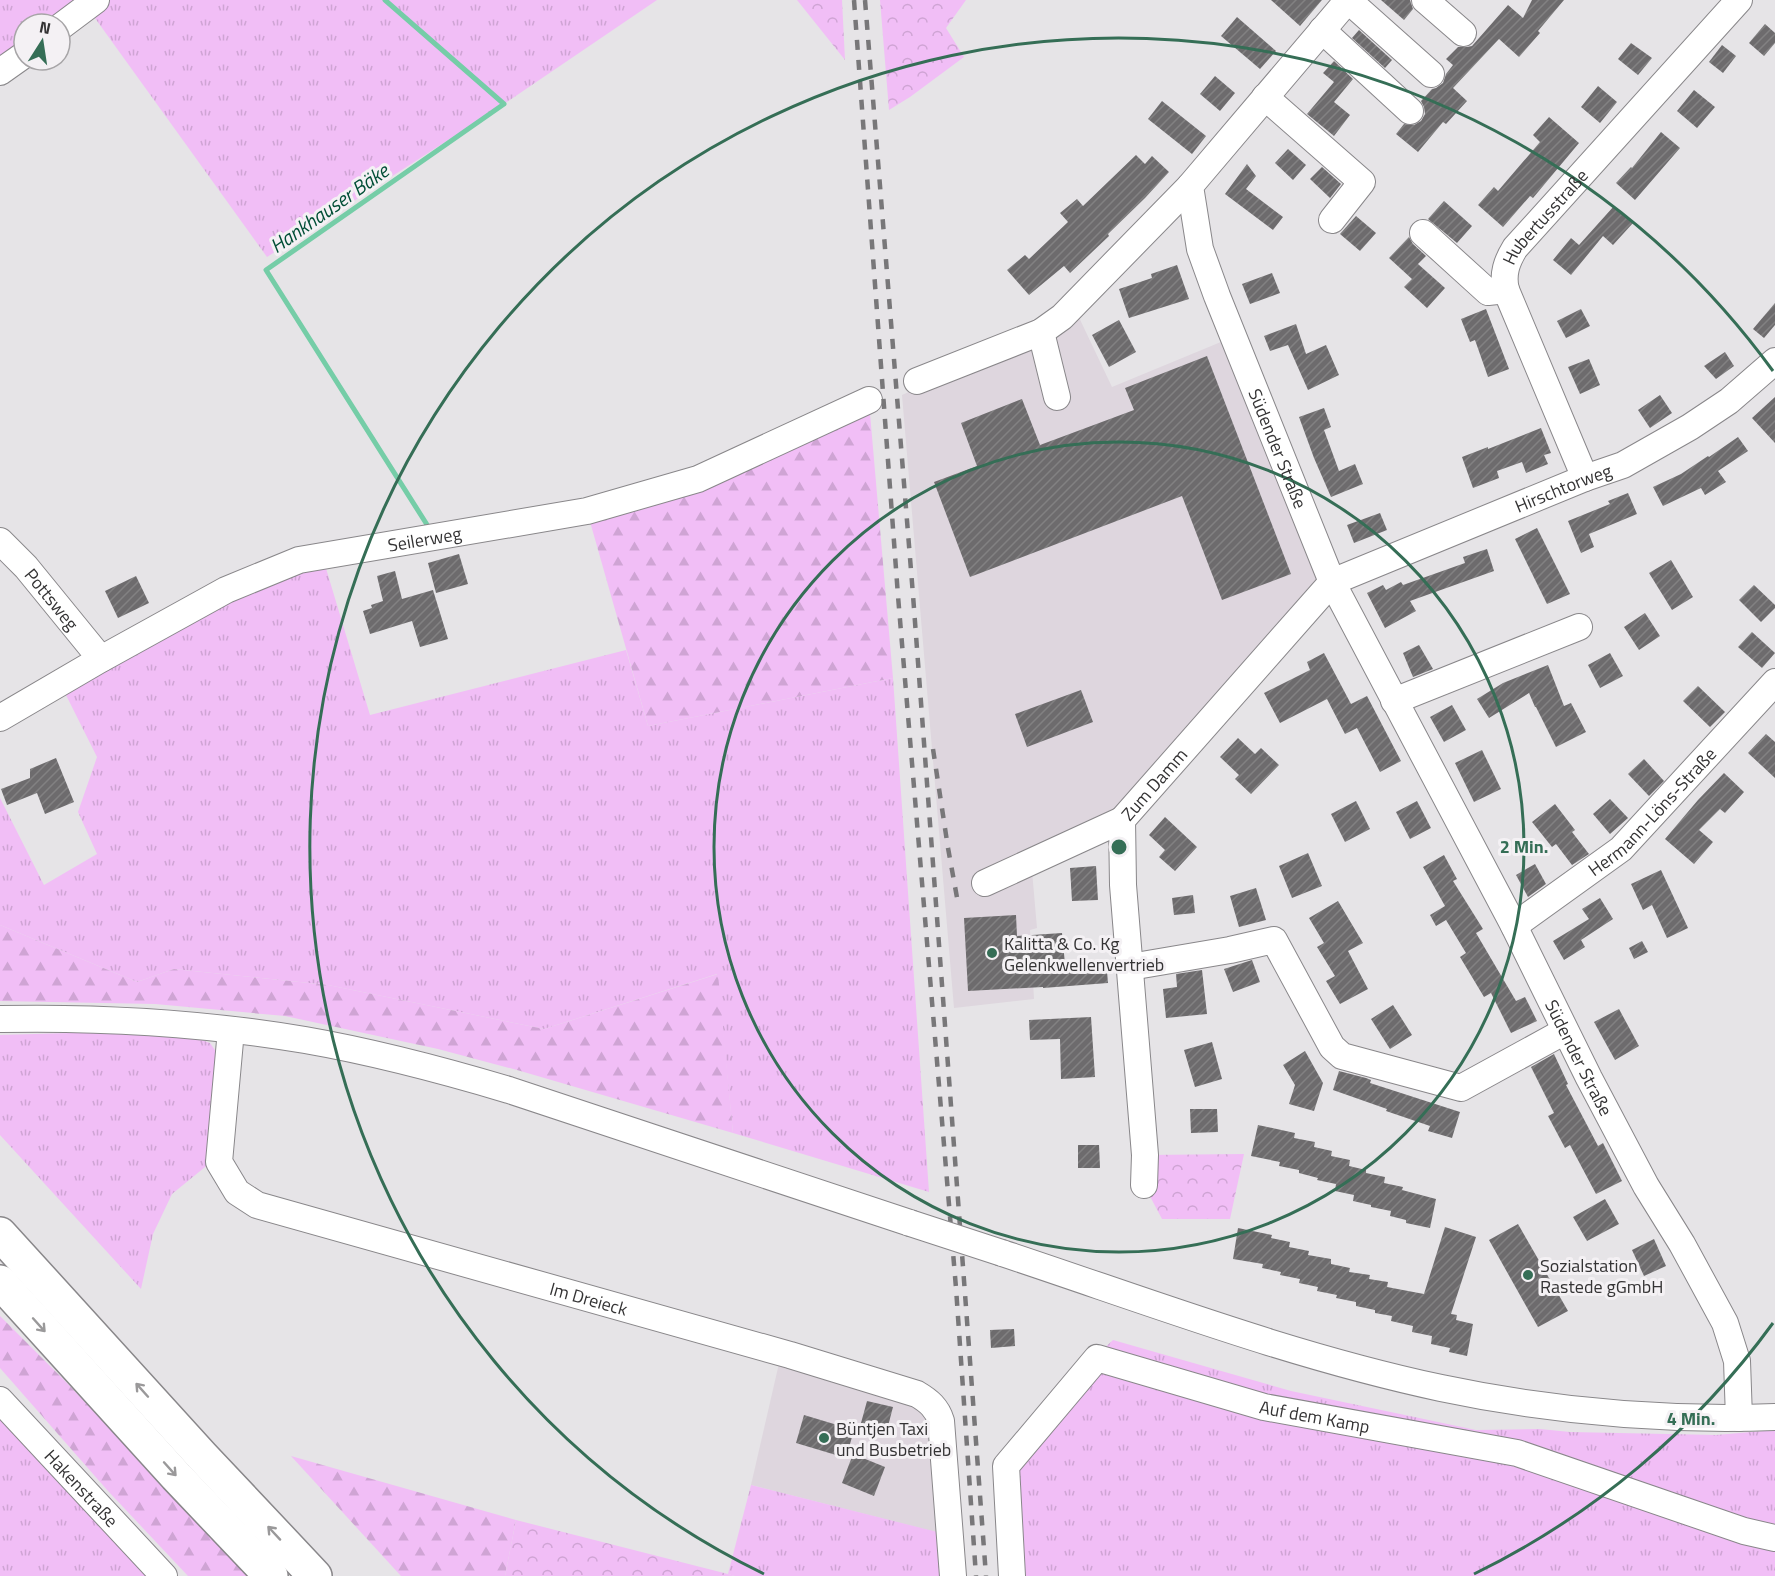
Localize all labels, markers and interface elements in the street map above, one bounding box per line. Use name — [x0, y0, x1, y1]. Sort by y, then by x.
north arrow — [12, 12, 72, 72]
text: N — [37, 14, 53, 40]
water label: Hankhauser Bäke — [263, 154, 396, 261]
street label: Hubertusstraße — [1495, 163, 1594, 269]
street label: Südender Straße — [1242, 384, 1314, 512]
street label: Hirschtorweg — [1510, 456, 1615, 519]
street label: Seilerweg — [386, 519, 463, 558]
street label: Pottsweg — [19, 562, 86, 636]
street label: Hermann-Löns-Straße — [1582, 741, 1722, 882]
street label: Zum Damm — [1114, 742, 1193, 826]
text: 2 Min. — [1500, 833, 1548, 860]
centre of rings — [1109, 837, 1129, 857]
place label: Kalitta & Co. Kg Gelenkwellenvertrieb — [1004, 930, 1164, 978]
marker: Kalitta & Co. Kg Gelenkwellenvertrieb — [985, 946, 999, 960]
street label: Südender Straße — [1539, 995, 1620, 1120]
place label: Sozialstation Rastede gGmbH — [1540, 1252, 1663, 1300]
marker: Sozialstation Rastede gGmbH — [1521, 1268, 1535, 1282]
street label: Im Dreieck — [547, 1275, 631, 1322]
one-way arrow — [32, 1317, 46, 1332]
one-way arrow — [135, 1383, 149, 1398]
street label: Auf dem Kamp — [1257, 1393, 1372, 1440]
text: 4 Min. — [1667, 1405, 1715, 1432]
place label: Büntjen Taxi und Busbetrieb — [836, 1415, 951, 1463]
marker: Büntjen Taxi und Busbetrieb — [817, 1431, 831, 1445]
street label: Hakenstraße — [39, 1443, 125, 1533]
one-way arrow — [163, 1461, 177, 1476]
one-way arrow — [267, 1526, 282, 1541]

